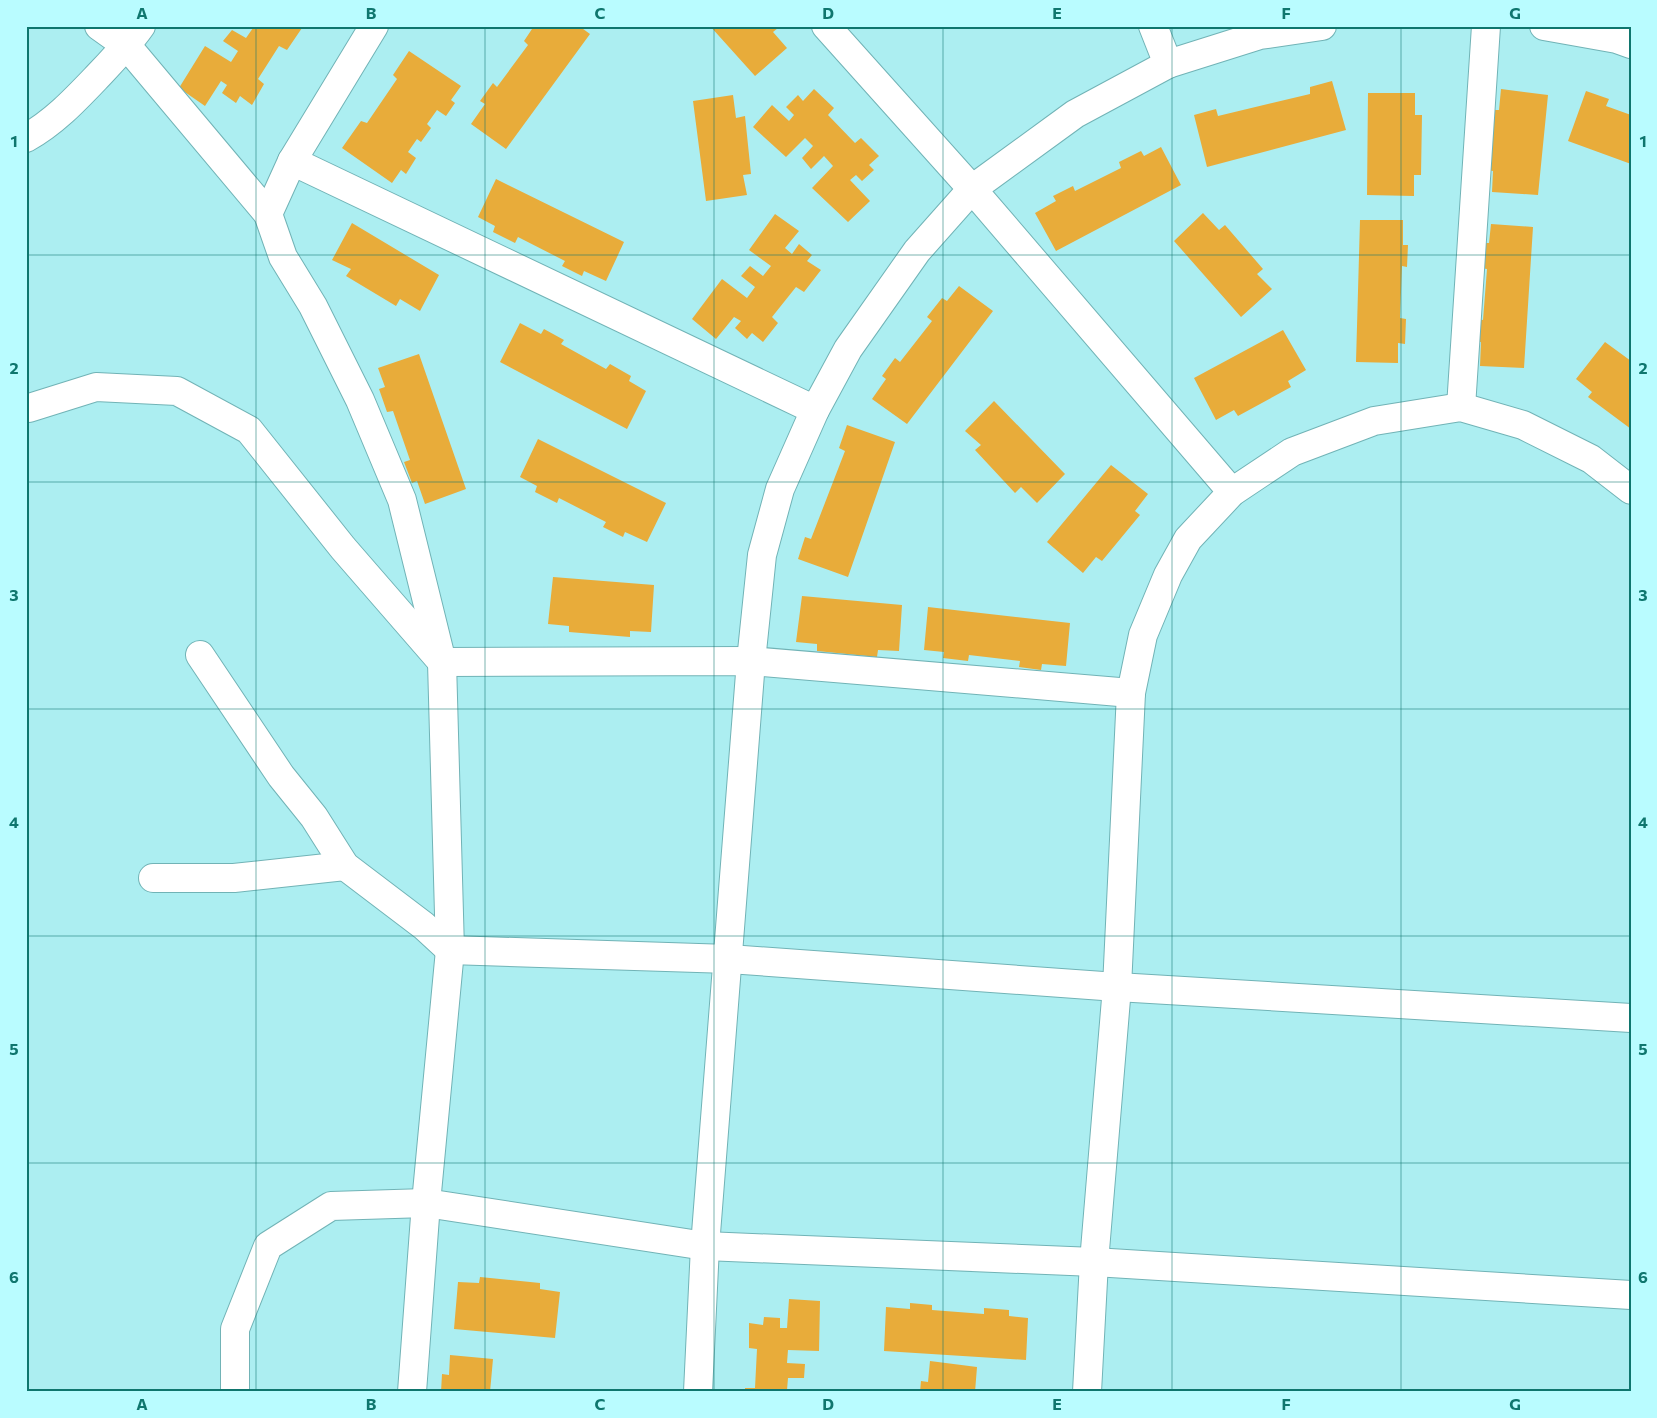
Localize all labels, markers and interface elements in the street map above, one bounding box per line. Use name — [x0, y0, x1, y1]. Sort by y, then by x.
text: A — [136, 3, 148, 22]
text: B — [366, 3, 377, 22]
text: C — [595, 3, 606, 22]
text: D — [822, 3, 834, 22]
text: E — [1052, 3, 1062, 22]
text: F — [1281, 3, 1291, 22]
text: G — [1509, 3, 1521, 22]
text: 1 — [10, 131, 18, 150]
text: 1 — [1639, 131, 1647, 150]
text: 2 — [9, 358, 19, 377]
text: 2 — [1638, 358, 1648, 377]
text: 3 — [9, 585, 19, 604]
text: 3 — [1638, 585, 1648, 604]
text: 4 — [9, 812, 19, 831]
text: 4 — [1638, 812, 1648, 831]
text: 5 — [9, 1039, 19, 1058]
text: 5 — [1638, 1039, 1648, 1058]
text: 6 — [9, 1267, 19, 1286]
text: 6 — [1638, 1267, 1648, 1286]
text: A — [136, 1394, 148, 1413]
text: B — [366, 1394, 377, 1413]
text: C — [595, 1394, 606, 1413]
text: D — [822, 1394, 834, 1413]
text: E — [1052, 1394, 1062, 1413]
text: F — [1281, 1394, 1291, 1413]
text: G — [1509, 1394, 1521, 1413]

